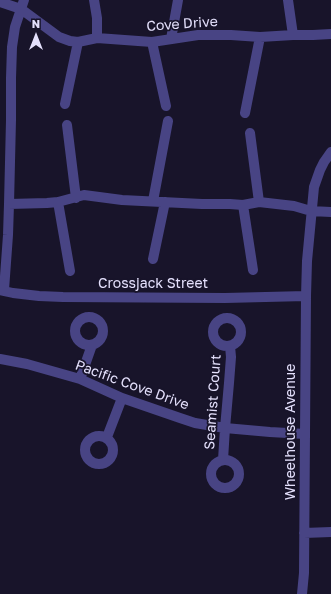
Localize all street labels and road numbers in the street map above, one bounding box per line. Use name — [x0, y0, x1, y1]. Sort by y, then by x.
street label: Cove Drive — [146, 13, 218, 35]
street label: Crossjack Street — [98, 276, 208, 292]
street label: Seamist Court — [201, 354, 225, 450]
street label: Pacific Cove Drive — [73, 357, 191, 413]
street label: Wheelhouse Avenue — [283, 364, 299, 500]

